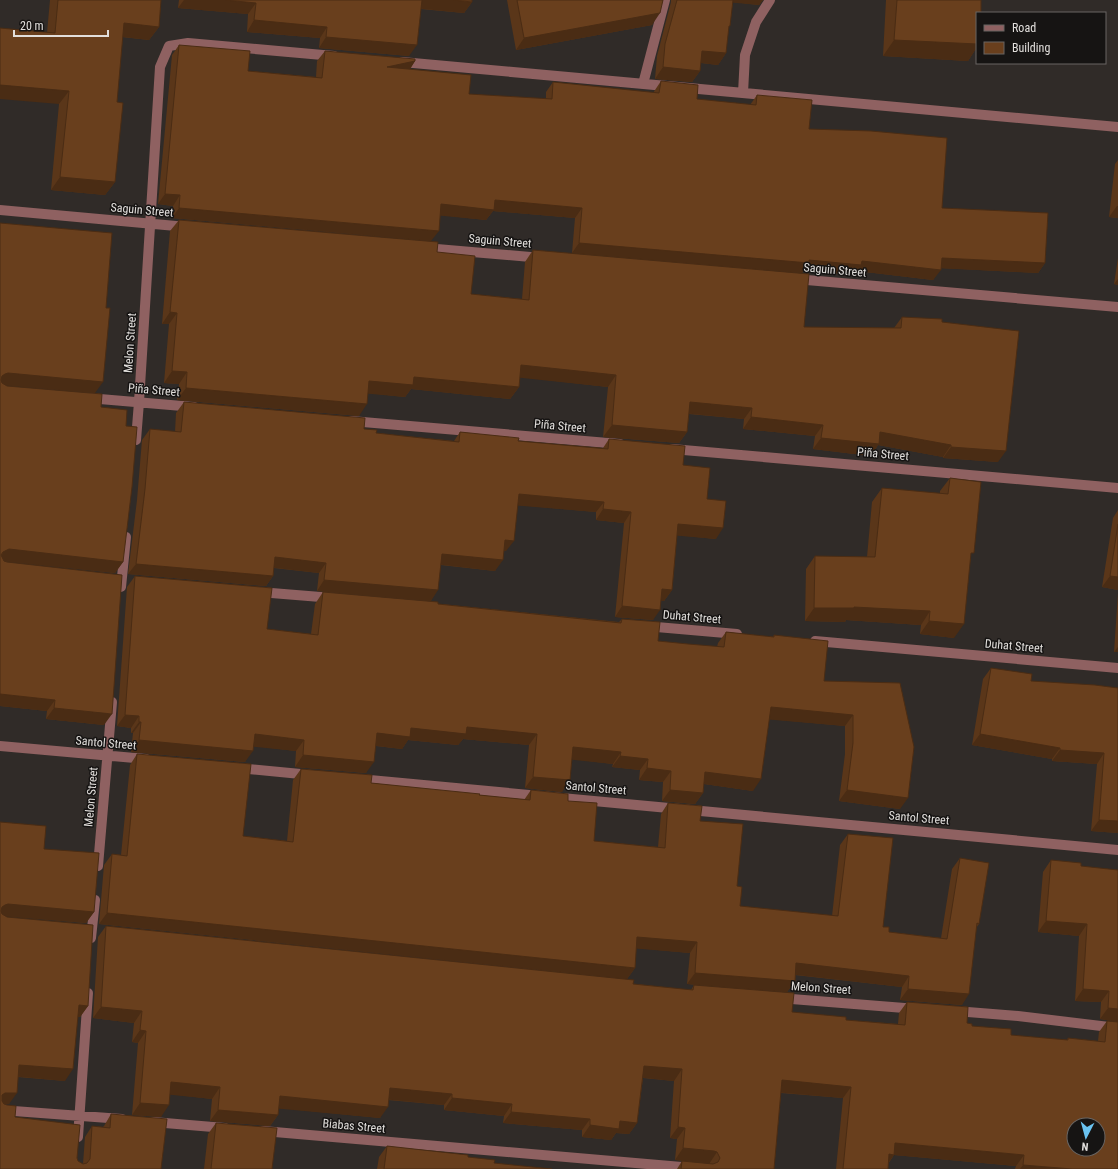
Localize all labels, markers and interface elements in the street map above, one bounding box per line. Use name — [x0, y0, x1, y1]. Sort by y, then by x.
scale bar — [14, 12, 108, 38]
legend — [976, 12, 1106, 64]
text: 20 m — [20, 19, 44, 33]
text: Road — [1012, 21, 1036, 35]
text: Building — [1012, 41, 1050, 55]
street label: Saguin Street — [110, 200, 174, 220]
street label: Saguin Street — [468, 231, 532, 251]
street label: Saguin Street — [803, 260, 867, 280]
street label: Melon Street — [121, 312, 139, 373]
street label: Piña Street — [128, 381, 181, 399]
street label: Piña Street — [534, 417, 587, 435]
street label: Piña Street — [857, 445, 910, 463]
street label: Duhat Street — [662, 607, 722, 627]
street label: Duhat Street — [984, 636, 1044, 656]
street label: Santol Street — [75, 733, 137, 753]
street label: Melon Street — [81, 766, 101, 828]
street label: Santol Street — [565, 778, 627, 798]
street label: Santol Street — [888, 808, 950, 828]
street label: Melon Street — [791, 979, 852, 997]
street label: Biabas Street — [322, 1116, 386, 1136]
north arrow — [1066, 1117, 1106, 1157]
text: N — [1081, 1140, 1089, 1153]

